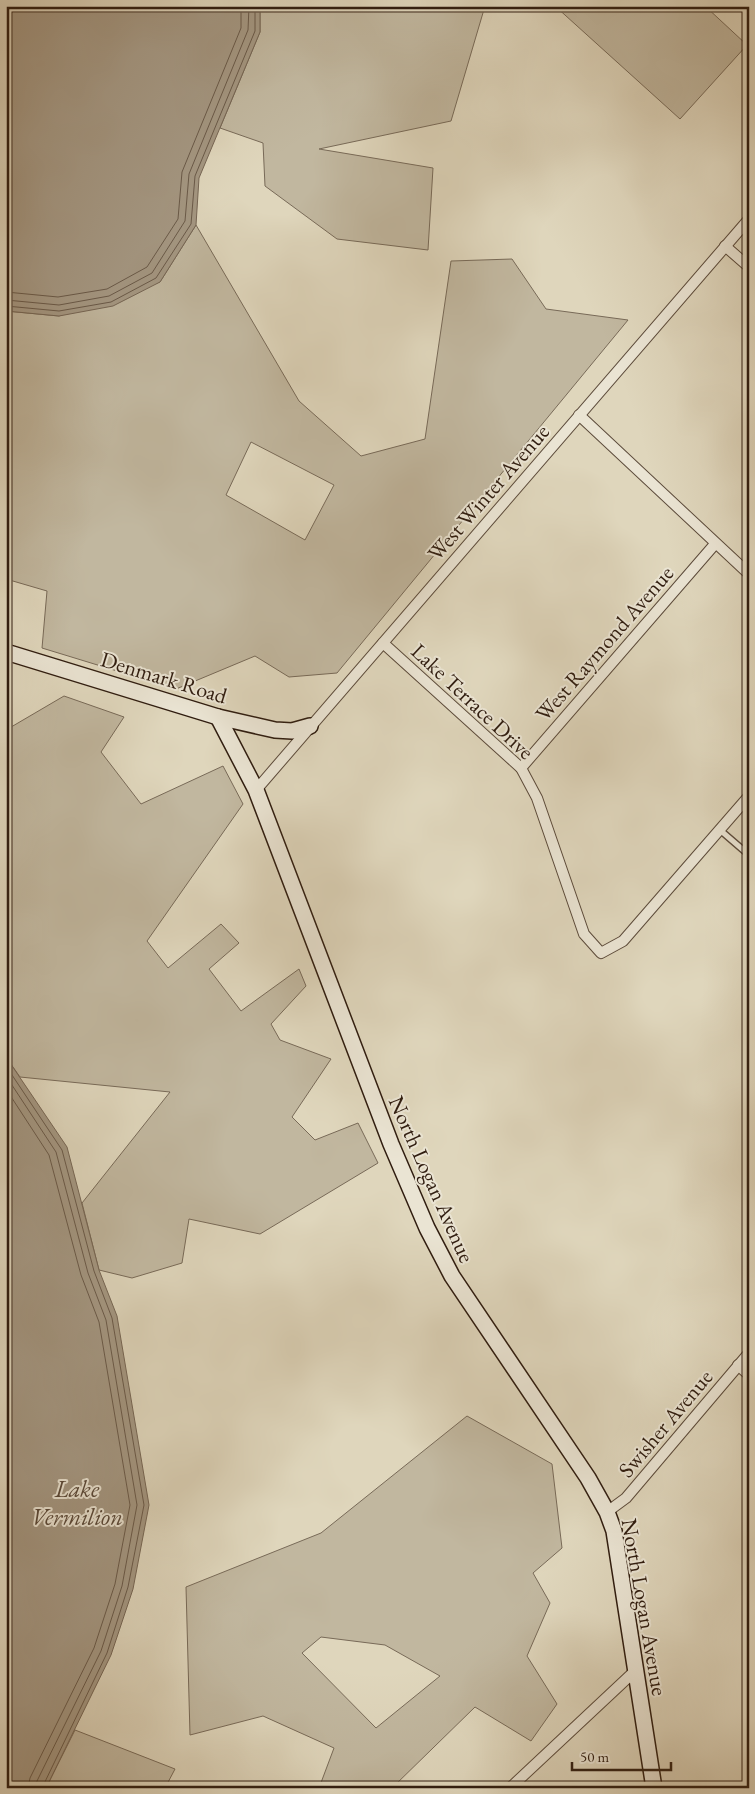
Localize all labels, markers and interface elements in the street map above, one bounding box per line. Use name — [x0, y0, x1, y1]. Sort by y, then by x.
street label: West Winter Avenue — [421, 418, 556, 567]
street label: West Raymond Avenue — [529, 559, 680, 727]
street label: Lake Terrace Drive — [405, 637, 541, 766]
street label: Denmark Road — [97, 644, 231, 711]
street label: North Logan Avenue — [382, 1091, 481, 1267]
street label: Swisher Avenue — [612, 1363, 719, 1483]
water label: Lake Vermilion — [31, 1473, 123, 1532]
street label: North Logan Avenue — [615, 1516, 674, 1698]
scale bar — [572, 1739, 671, 1771]
text: 50 m — [580, 1747, 609, 1766]

